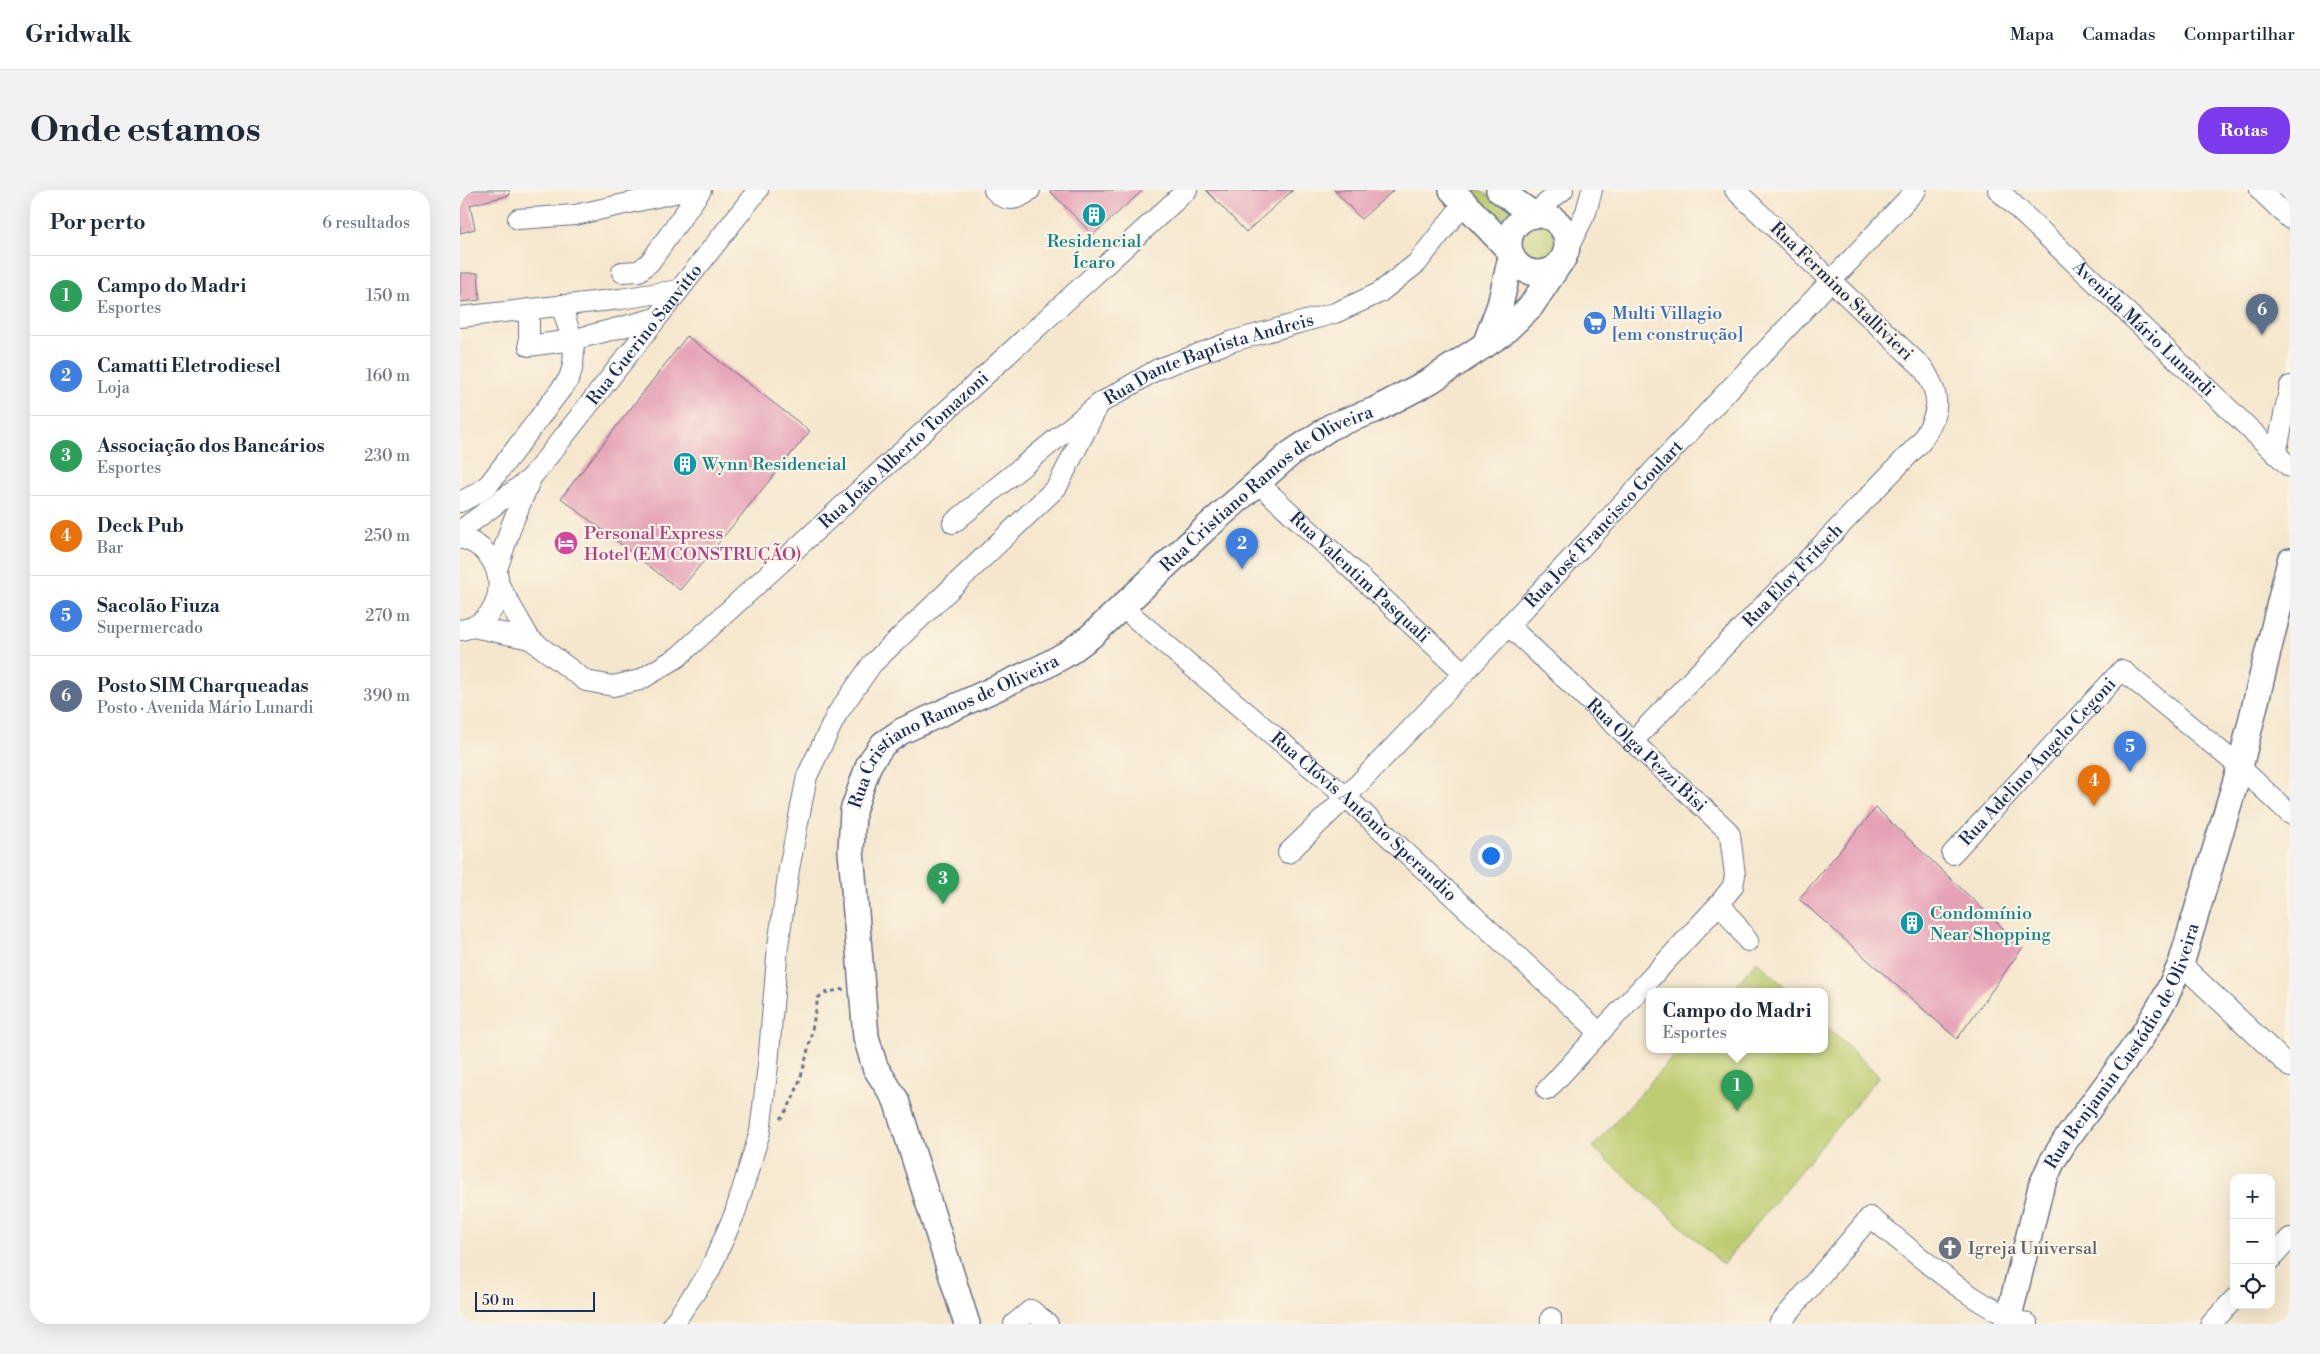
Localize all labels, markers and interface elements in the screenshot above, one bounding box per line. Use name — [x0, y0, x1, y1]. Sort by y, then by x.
text: Gridwalk — [25, 20, 132, 50]
text: Mapa — [2010, 23, 2054, 46]
text: Camadas — [2082, 23, 2156, 46]
text: Compartilhar — [2184, 23, 2295, 46]
button: Rotas — [2198, 107, 2290, 154]
text: Onde estamos — [30, 109, 261, 152]
building icon: Residencial Ícaro — [1081, 202, 1107, 228]
text: Por perto — [50, 210, 146, 236]
text: 6 resultados — [322, 213, 410, 233]
street label: Rua Fermino Stallivieri — [1765, 217, 1918, 366]
place label: Residencial Ícaro — [1047, 230, 1142, 274]
street label: Avenida Mário Lunardi — [2067, 255, 2220, 402]
street label: Rua Guerino Sanvitto — [582, 259, 708, 410]
text: Campo do Madri — [97, 274, 246, 298]
text: 1 — [62, 286, 70, 306]
text: 150 m — [366, 286, 410, 306]
pin: 6 — [2246, 294, 2278, 335]
text: Esportes — [97, 298, 161, 318]
place label: Multi Villagio [em construção] — [1612, 302, 1743, 346]
street label: Rua Dante Baptista Andreis — [1100, 308, 1316, 411]
supermarket icon: Multi Villagio [em construção] — [1582, 310, 1608, 336]
text: Camatti Eletrodiesel — [97, 354, 281, 378]
text: 2 — [61, 366, 71, 386]
text: 160 m — [366, 366, 410, 386]
street label: Rua João Alberto Tomazoni — [814, 366, 994, 534]
text: Loja — [97, 378, 130, 398]
street label: Rua Cristiano Ramos de Oliveira — [1155, 400, 1377, 577]
text: Associação dos Bancários — [97, 434, 325, 458]
street label: Rua José Francisco Goulart — [1520, 435, 1689, 613]
text: 3 — [61, 446, 71, 466]
text: 230 m — [364, 446, 410, 466]
building icon: Wynn Residencial — [672, 451, 698, 477]
place label: Wynn Residencial — [701, 453, 847, 476]
text: Esportes — [97, 458, 161, 478]
street label: Rua Valentim Pasquali — [1284, 507, 1435, 648]
text: Deck Pub — [97, 514, 184, 538]
street label: Rua Eloy Fritsch — [1738, 519, 1848, 632]
place label: Personal Express Hotel (EM CONSTRUÇÃO) — [584, 522, 802, 566]
text: 4 — [61, 526, 71, 546]
text: 250 m — [364, 526, 410, 546]
pin: 2 — [1226, 528, 1258, 569]
hotel icon: Personal Express Hotel (EM CONSTRUÇÃO) — [553, 530, 579, 556]
text: Bar — [97, 538, 123, 558]
text: Sacolão Fiuza — [97, 594, 220, 618]
text: 5 — [61, 606, 71, 626]
text: 270 m — [365, 606, 410, 626]
text: Supermercado — [97, 618, 203, 638]
street label: Rua Cristiano Ramos de Oliveira — [844, 649, 1064, 811]
street label: Rua Adelino Ângelo Cegoni — [1954, 673, 2121, 851]
text: Posto SIM Charqueadas — [97, 674, 309, 698]
text: 6 — [61, 686, 71, 706]
text: 390 m — [364, 686, 410, 706]
street label: Rua Olga Pezzi Bisi — [1581, 693, 1711, 817]
text: Posto · Avenida Mário Lunardi — [97, 698, 314, 718]
street label: Rua Clóvis Antônio Sperandio — [1266, 727, 1462, 906]
pin: 5 — [2114, 731, 2146, 772]
pin: 4 — [2078, 765, 2110, 806]
your location — [1478, 843, 1504, 869]
pin: 3 — [927, 863, 959, 904]
place label: Condomínio Near Shopping — [1930, 902, 2052, 946]
building icon: Condomínio Near Shopping — [1899, 910, 1925, 936]
street label: Rua Benjamin Custódio de Oliveira — [2039, 920, 2205, 1173]
popup — [1646, 988, 1828, 1053]
text: Campo do Madri — [1662, 999, 1812, 1023]
text: Esportes — [1662, 1023, 1727, 1043]
pin: 1 — [1721, 1070, 1753, 1111]
map controls — [2230, 1174, 2275, 1309]
button: + — [2230, 1174, 2275, 1219]
button: − — [2230, 1219, 2275, 1264]
church icon: Igreja Universal — [1937, 1235, 1963, 1261]
place label: Igreja Universal — [1968, 1237, 2098, 1260]
button: locate — [2230, 1264, 2275, 1309]
scale bar — [475, 1289, 595, 1312]
text: 50 m — [482, 1292, 514, 1310]

